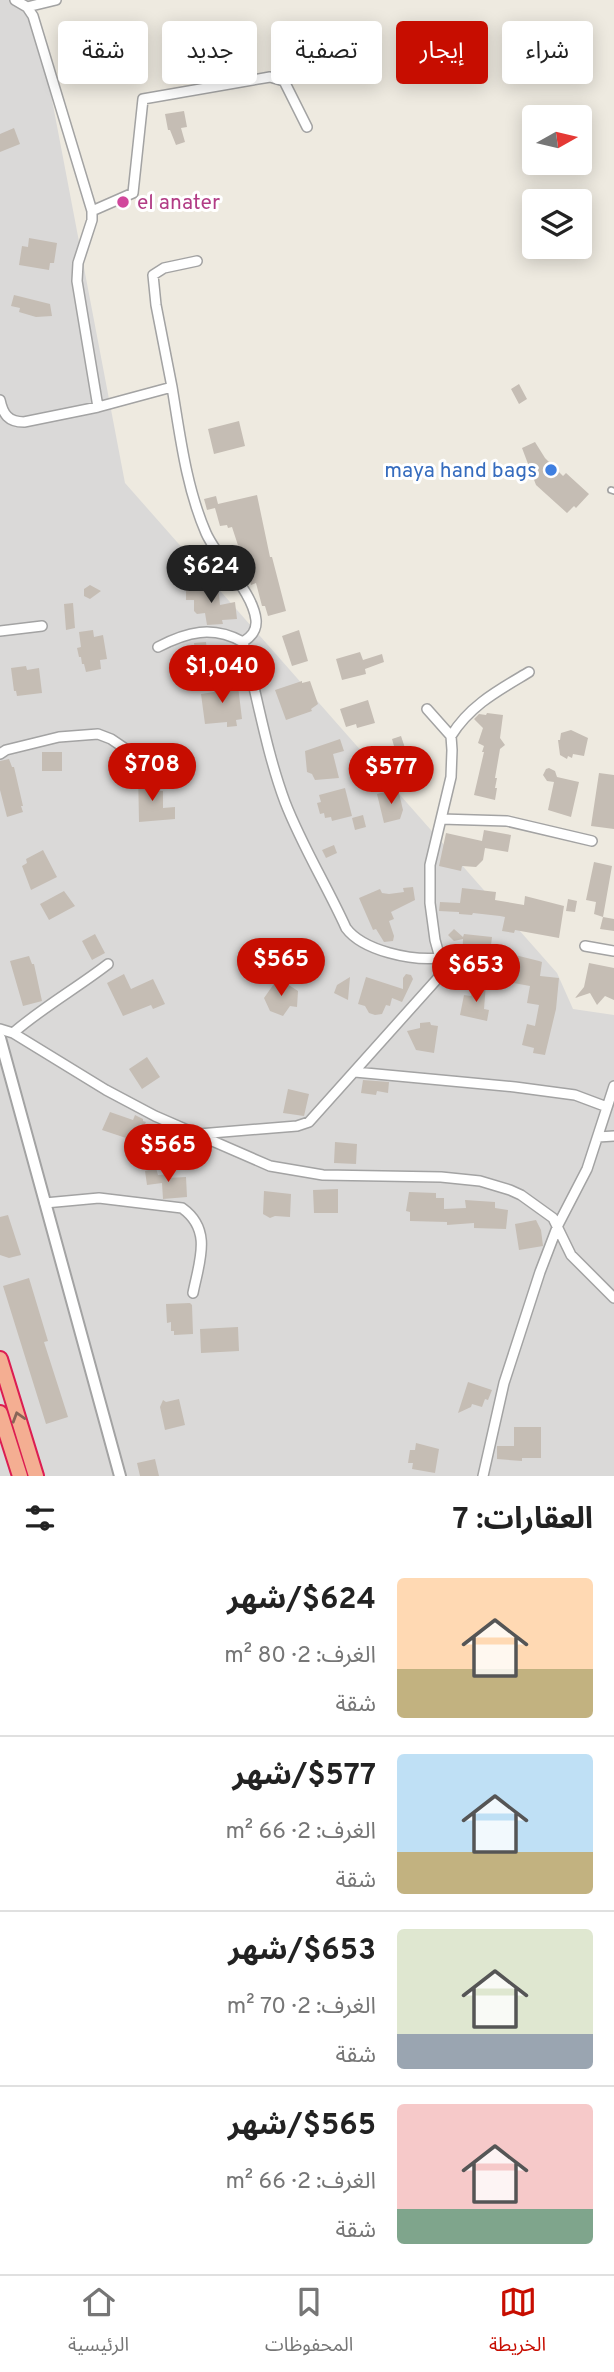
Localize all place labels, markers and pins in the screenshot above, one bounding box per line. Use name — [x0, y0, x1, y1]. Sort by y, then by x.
place label: el anater — [137, 190, 220, 217]
marker: el anater — [115, 194, 131, 210]
place label: maya hand bags — [384, 458, 537, 485]
marker: maya hand bags — [543, 462, 559, 478]
pin: $624 — [170, 546, 252, 605]
pin: $1,040 — [165, 646, 279, 705]
pin: $708 — [111, 744, 193, 803]
pin: $577 — [350, 746, 432, 806]
pin: $565 — [240, 939, 322, 998]
pin: $653 — [435, 944, 517, 1004]
pin: $565 — [127, 1124, 209, 1184]

